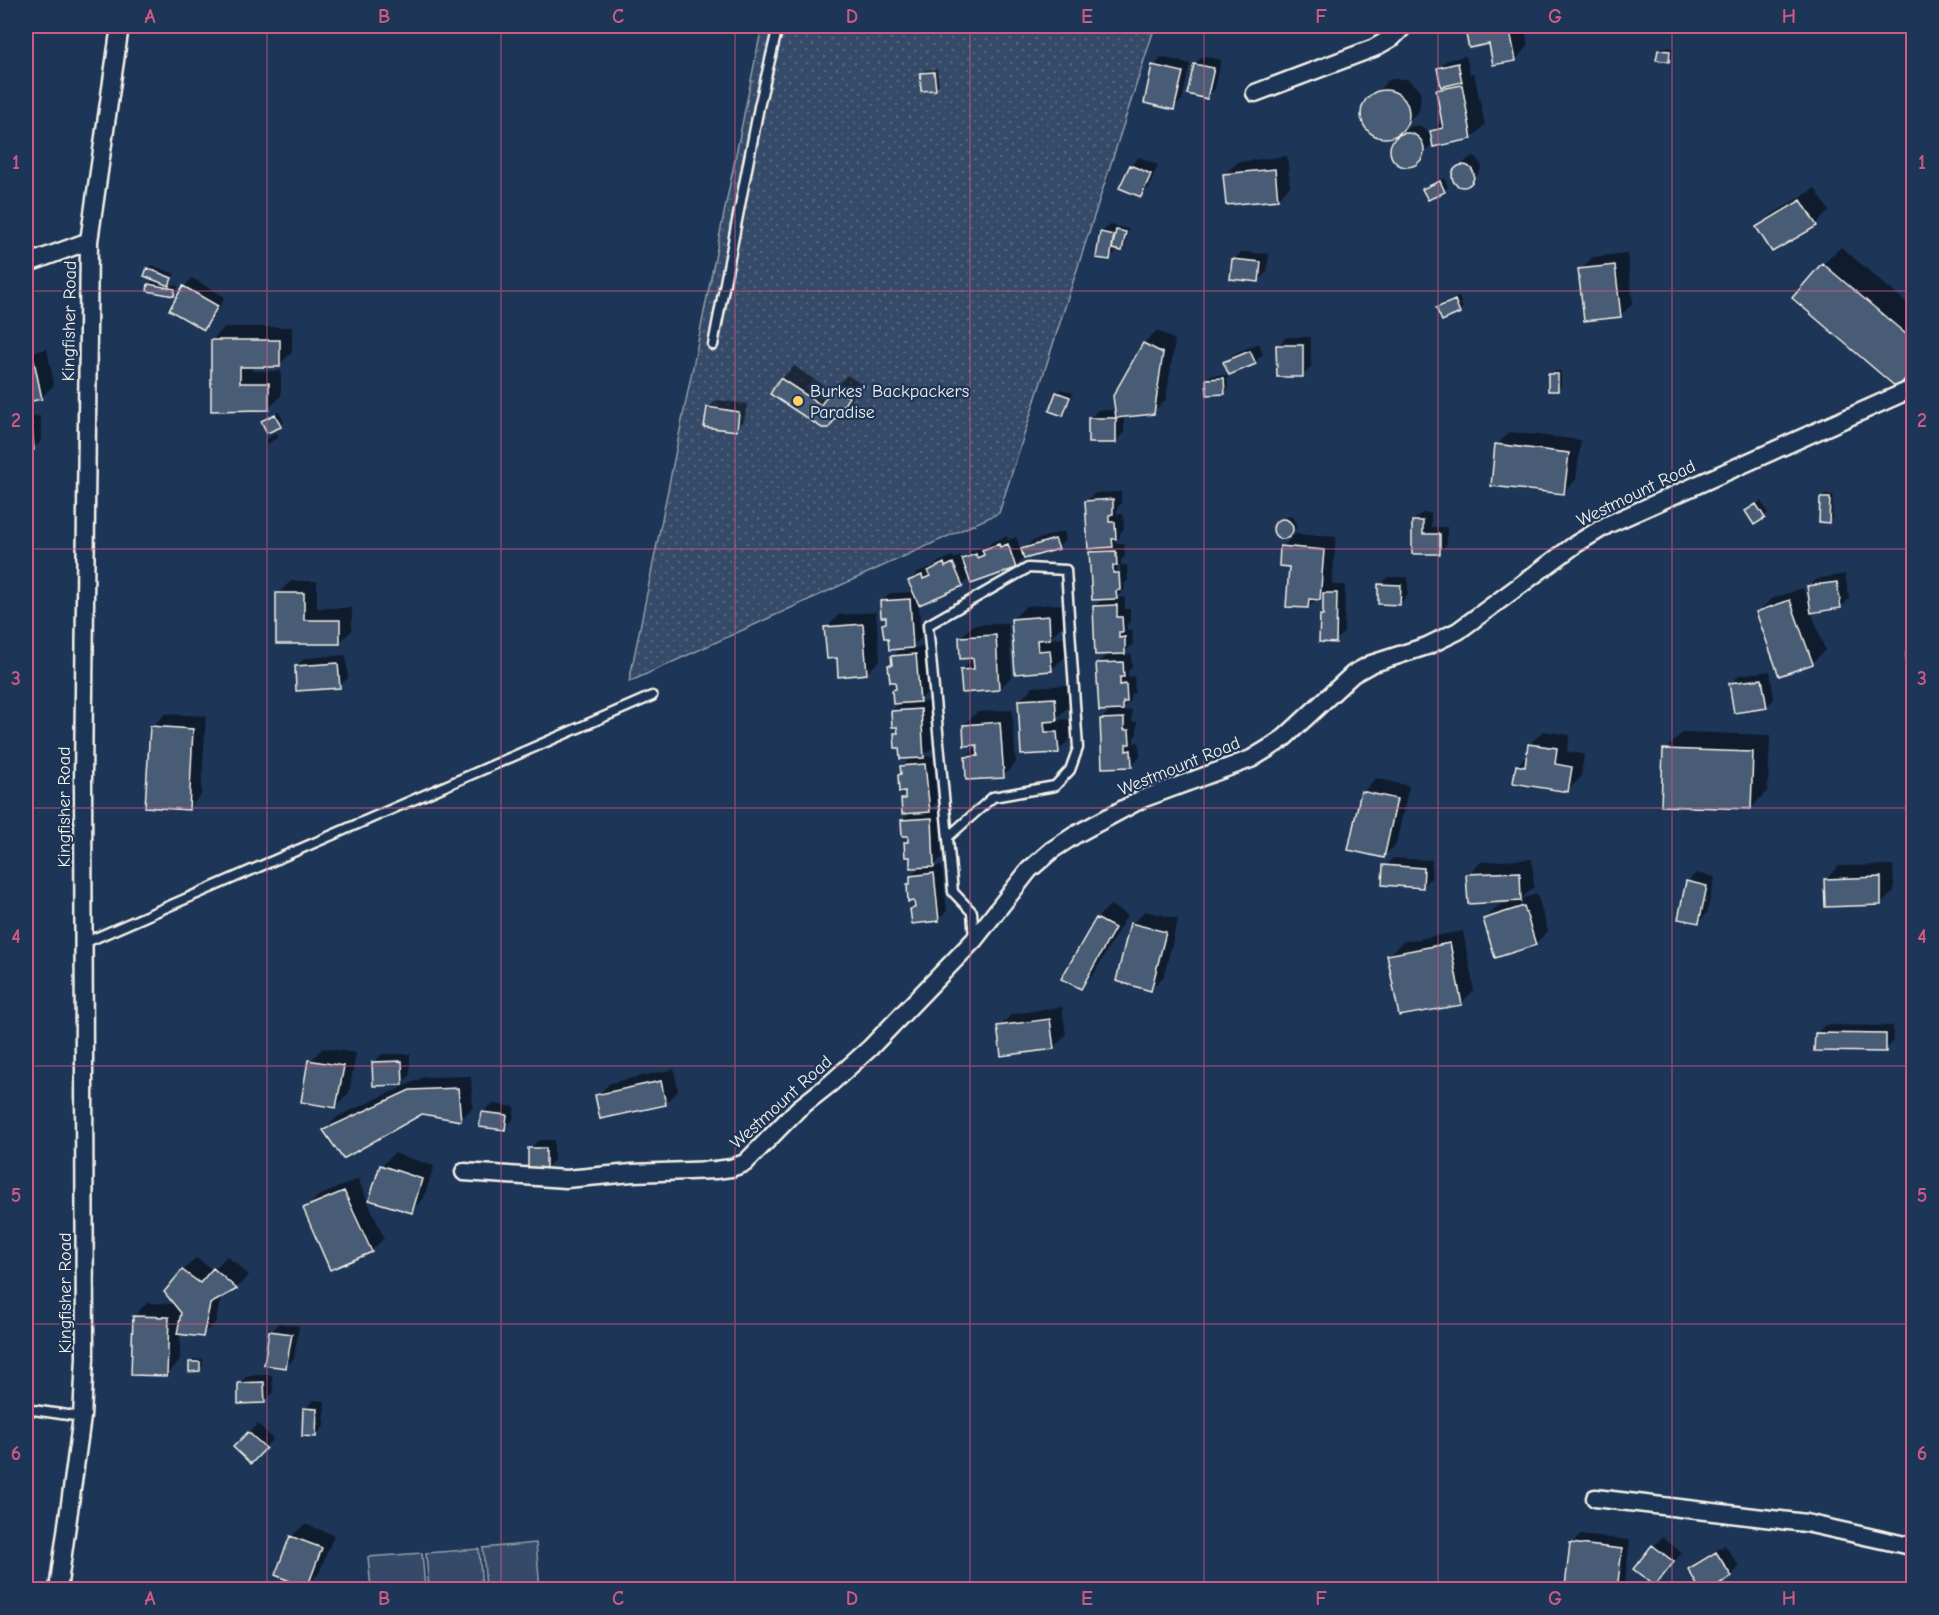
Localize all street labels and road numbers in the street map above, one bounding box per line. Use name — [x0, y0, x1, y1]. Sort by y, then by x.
street label: Kingfisher Road — [58, 260, 81, 382]
street label: Westmount Road — [1573, 456, 1699, 531]
street label: Westmount Road — [1115, 732, 1243, 800]
street label: Kingfisher Road — [54, 747, 75, 867]
street label: Westmount Road — [726, 1051, 837, 1154]
street label: Kingfisher Road — [55, 1233, 76, 1353]

